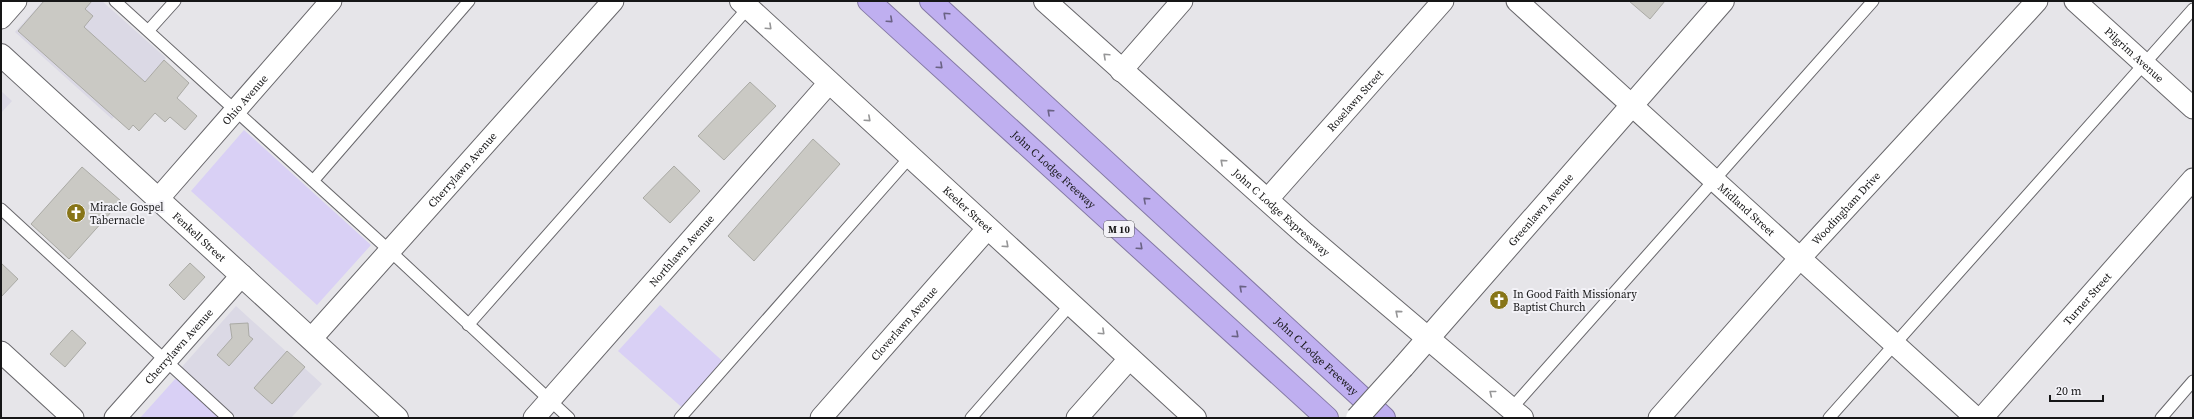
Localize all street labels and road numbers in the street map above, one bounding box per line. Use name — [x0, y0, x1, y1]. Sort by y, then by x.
street label: Pilgrim Avenue — [2101, 24, 2167, 86]
street label: Roselawn Street — [1324, 66, 1387, 135]
street label: Ohio Avenue — [219, 71, 271, 128]
street label: John C Lodge Freeway — [1008, 126, 1099, 212]
street label: Cherrylawn Avenue — [425, 128, 500, 211]
street label: John C Lodge Expressway — [1229, 164, 1333, 260]
street label: Woodingham Drive — [1808, 168, 1884, 248]
street label: Greenlawn Avenue — [1505, 170, 1577, 249]
street label: Midland Street — [1715, 180, 1779, 240]
street label: Keeler Street — [940, 183, 996, 236]
street label: Fenkell Street — [169, 209, 229, 265]
street label: Northlawn Avenue — [646, 211, 717, 290]
road number: M 10 — [1104, 221, 1134, 237]
street label: Turner Street — [2060, 269, 2115, 328]
street label: Cloverlawn Avenue — [867, 283, 941, 364]
street label: Cherrylawn Avenue — [141, 305, 217, 387]
street label: John C Lodge Freeway — [1271, 313, 1362, 399]

